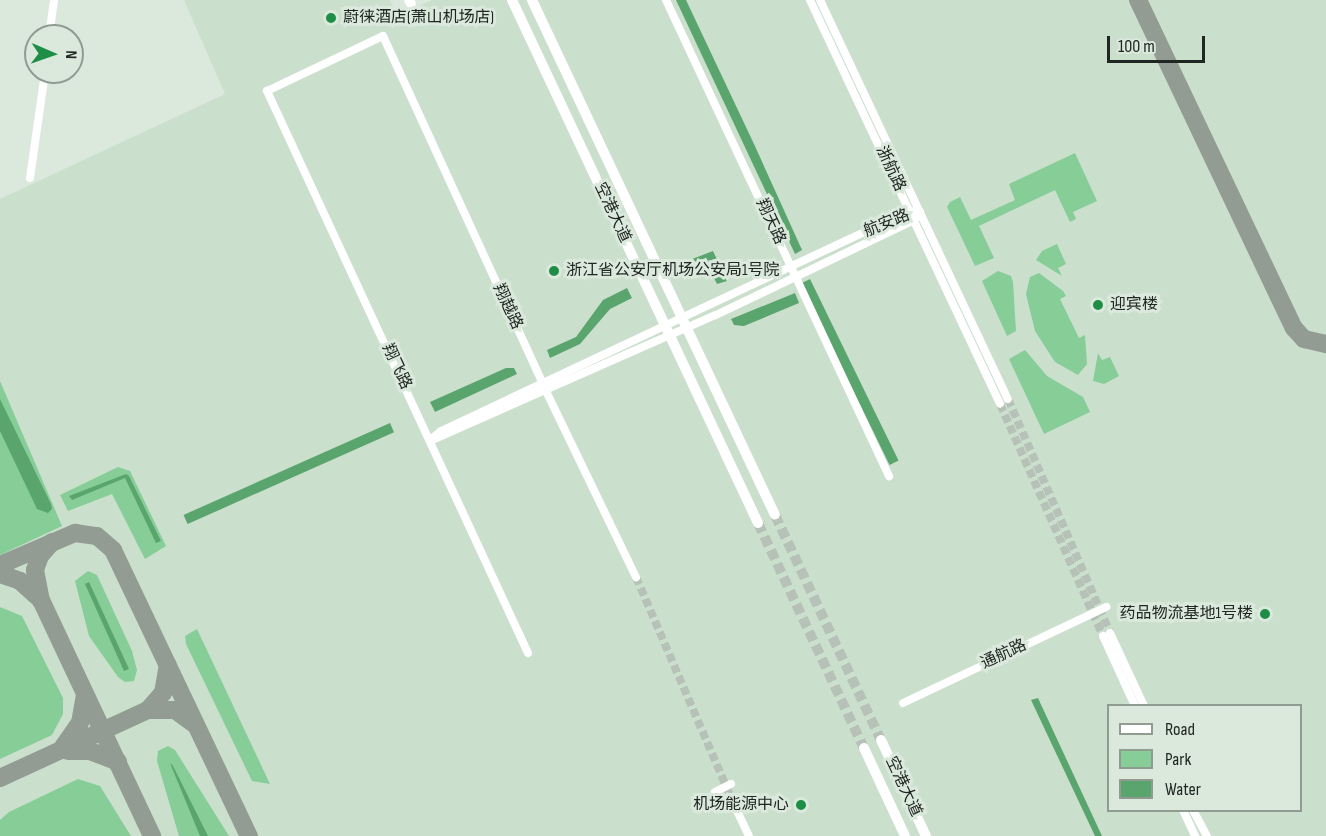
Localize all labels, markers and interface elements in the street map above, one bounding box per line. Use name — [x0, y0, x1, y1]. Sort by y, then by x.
place label: 蔚徕酒店(萧山机场店) — [343, 8, 494, 28]
marker: 蔚徕酒店(萧山机场店) — [324, 11, 338, 25]
north arrow — [24, 24, 84, 84]
scale bar — [1110, 24, 1208, 62]
text: 100 m — [1118, 36, 1155, 57]
text: N — [61, 50, 80, 59]
street label: 浙航路 — [871, 143, 909, 195]
street label: 空港大道 — [590, 180, 634, 246]
street label: 翔天路 — [751, 196, 789, 248]
street label: 航安路 — [861, 206, 913, 242]
place label: 浙江省公安厅机场公安局1号院 — [566, 261, 780, 281]
marker: 浙江省公安厅机场公安局1号院 — [547, 264, 561, 278]
street label: 翔越路 — [488, 281, 526, 333]
place label: 迎宾楼 — [1110, 295, 1158, 315]
marker: 迎宾楼 — [1091, 298, 1105, 312]
street label: 翔飞路 — [377, 341, 415, 393]
place label: 药品物流基地1号楼 — [1119, 604, 1253, 624]
marker: 药品物流基地1号楼 — [1258, 607, 1272, 621]
street label: 通航路 — [978, 636, 1030, 674]
legend — [1107, 704, 1302, 812]
text: Road — [1165, 719, 1195, 740]
text: Park — [1165, 749, 1191, 770]
street label: 空港大道 — [881, 754, 925, 820]
text: Water — [1165, 779, 1201, 800]
place label: 机场能源中心 — [693, 795, 789, 815]
marker: 机场能源中心 — [794, 798, 808, 812]

